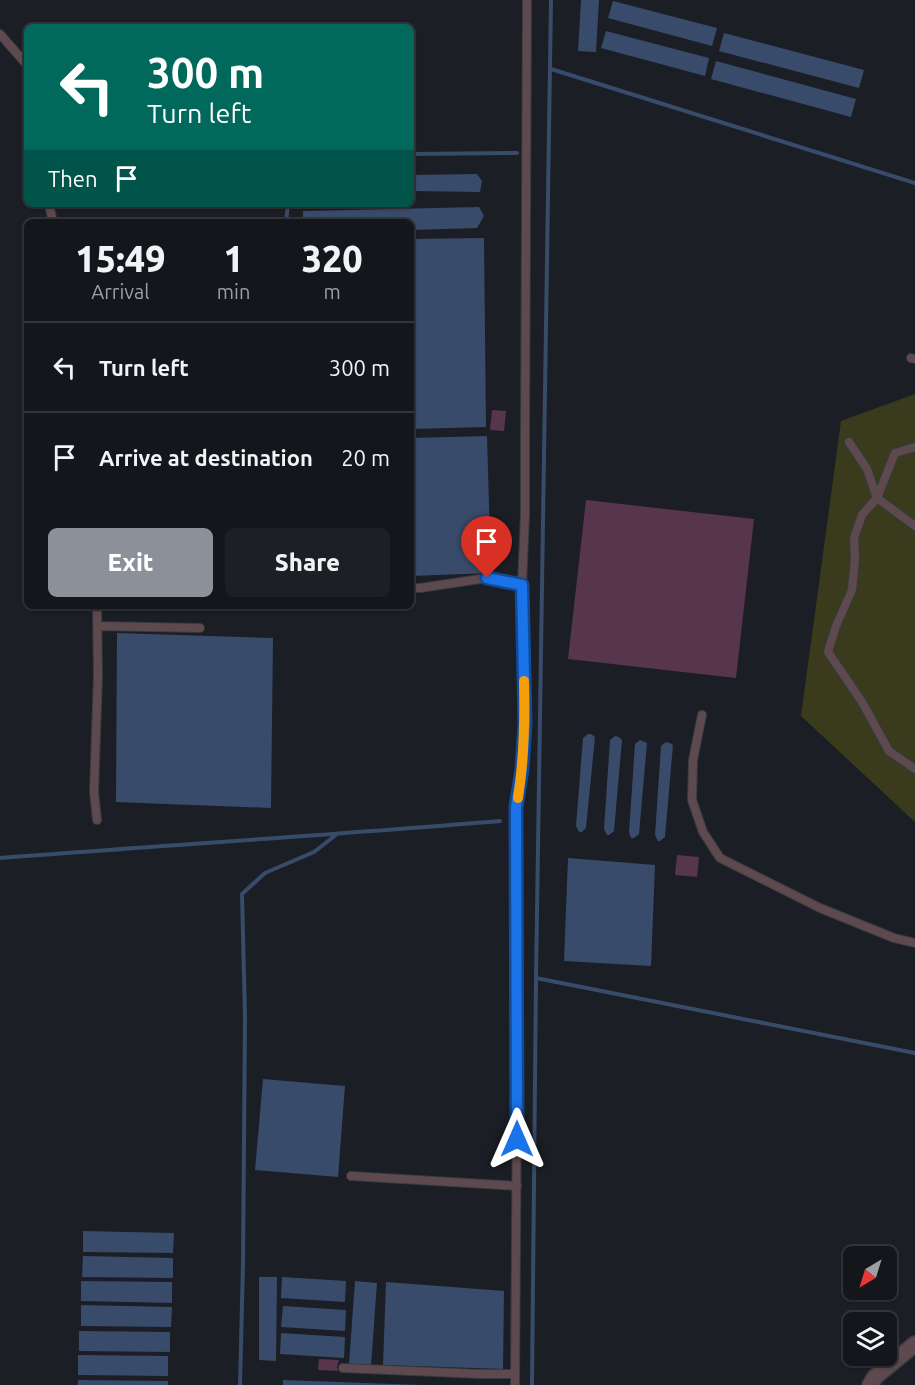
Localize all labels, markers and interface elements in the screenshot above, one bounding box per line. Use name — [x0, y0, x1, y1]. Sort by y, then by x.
icon: left — [48, 48, 126, 126]
text: 300 m — [147, 49, 264, 96]
text: Turn left — [147, 98, 251, 128]
icon: arrive — [110, 162, 143, 195]
text: Then — [48, 166, 98, 191]
text: 15:49 — [75, 238, 165, 279]
text: 1 — [223, 238, 244, 279]
text: 320 — [302, 238, 363, 279]
text: Arrival — [91, 280, 150, 303]
text: min — [217, 280, 250, 303]
text: m — [324, 280, 341, 303]
icon: left — [48, 351, 81, 384]
text: Turn left — [99, 355, 189, 380]
text: 300 m — [329, 355, 390, 380]
icon: arrive — [48, 441, 81, 474]
text: Arrive at destination — [99, 445, 313, 470]
text: 20 m — [341, 445, 390, 470]
pin — [461, 516, 512, 578]
icon: arrive — [470, 525, 503, 558]
button: Exit — [48, 528, 213, 597]
button: Share — [225, 528, 390, 597]
position arrow — [485, 1107, 549, 1171]
north arrow — [843, 1246, 897, 1300]
map controls — [843, 1246, 897, 1366]
button: layers — [843, 1312, 897, 1366]

